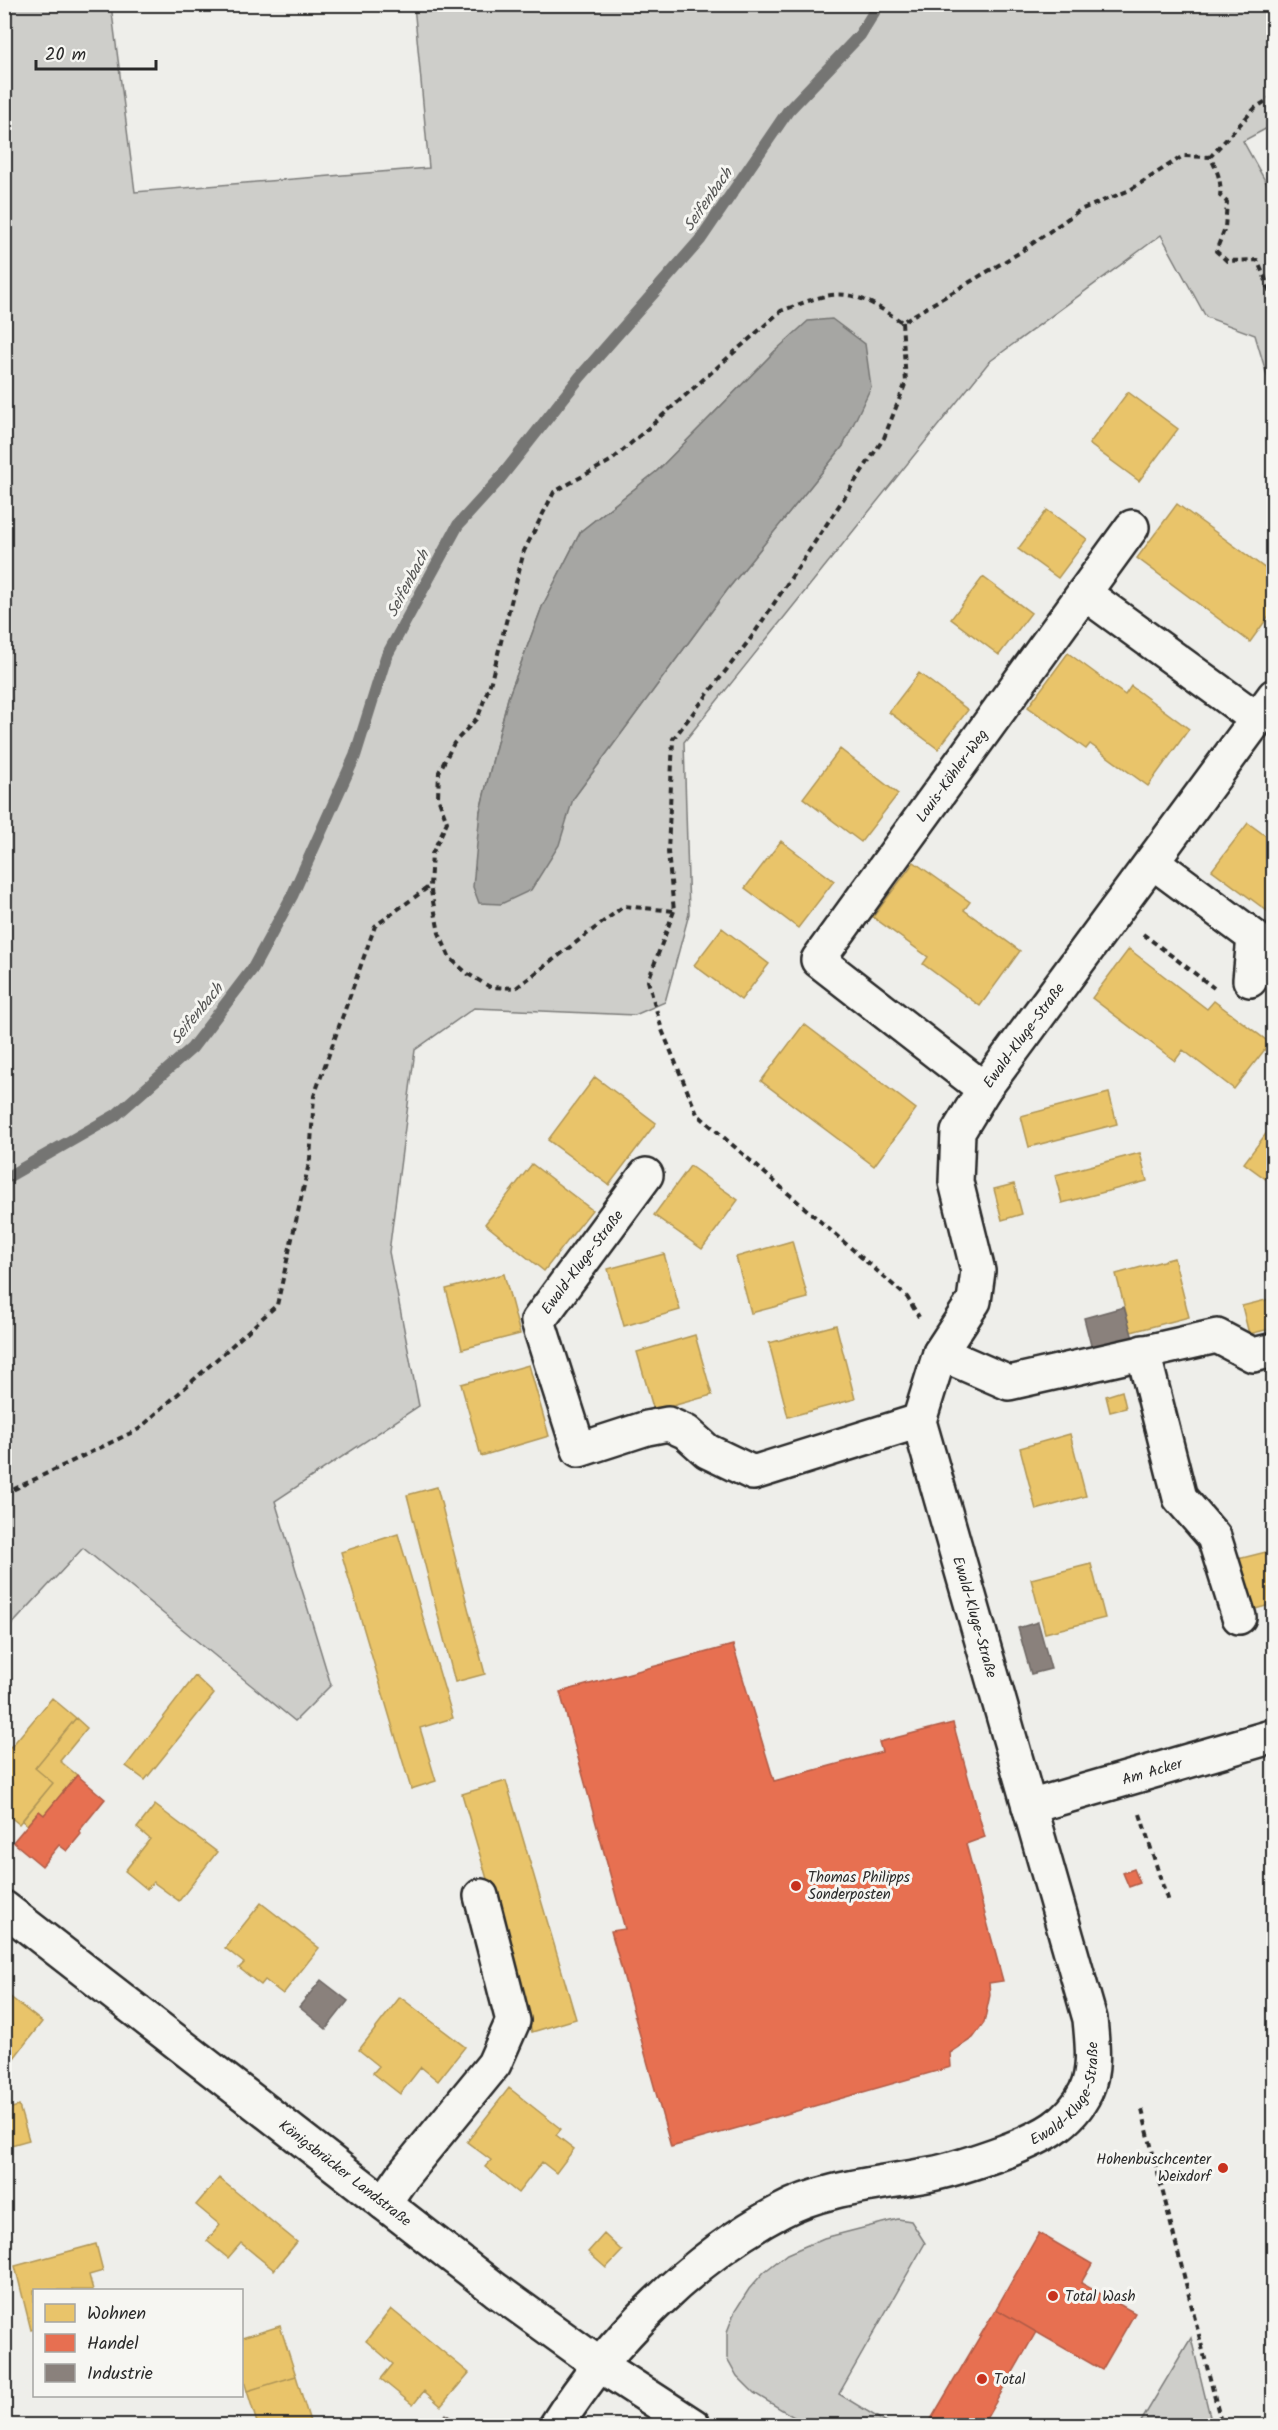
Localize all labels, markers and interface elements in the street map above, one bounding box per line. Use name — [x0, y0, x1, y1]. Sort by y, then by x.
scale bar — [36, 33, 156, 71]
text: 20 m — [45, 41, 86, 70]
water label: Seifenbach — [677, 162, 740, 237]
water label: Seifenbach — [380, 544, 437, 622]
street label: Louis-Köhler-Weg — [910, 724, 995, 828]
water label: Seifenbach — [165, 977, 231, 1050]
street label: Ewald-Kluge-Straße — [977, 978, 1072, 1094]
street label: Ewald-Kluge-Straße — [535, 1205, 630, 1320]
street label: Ewald-Kluge-Straße — [945, 1554, 1003, 1681]
street label: Am Acker — [1119, 1752, 1186, 1792]
place label: Thomas Philipps Sonderposten — [808, 1866, 911, 1907]
marker: Thomas Philipps Sonderposten — [789, 1879, 803, 1893]
street label: Ewald-Kluge-Straße — [1026, 2041, 1106, 2153]
street label: Königsbrücker Landstraße — [273, 2114, 416, 2233]
place label: Hohenbuschcenter Weixdorf — [1096, 2148, 1212, 2189]
marker: Hohenbuschcenter Weixdorf — [1216, 2161, 1230, 2175]
place label: Total Wash — [1065, 2285, 1136, 2309]
legend — [33, 2289, 243, 2397]
marker: Total Wash — [1046, 2289, 1060, 2303]
text: Wohnen — [87, 2300, 146, 2329]
text: Handel — [87, 2330, 139, 2359]
text: Industrie — [87, 2360, 153, 2389]
place label: Total — [994, 2368, 1026, 2392]
marker: Total — [975, 2372, 989, 2386]

